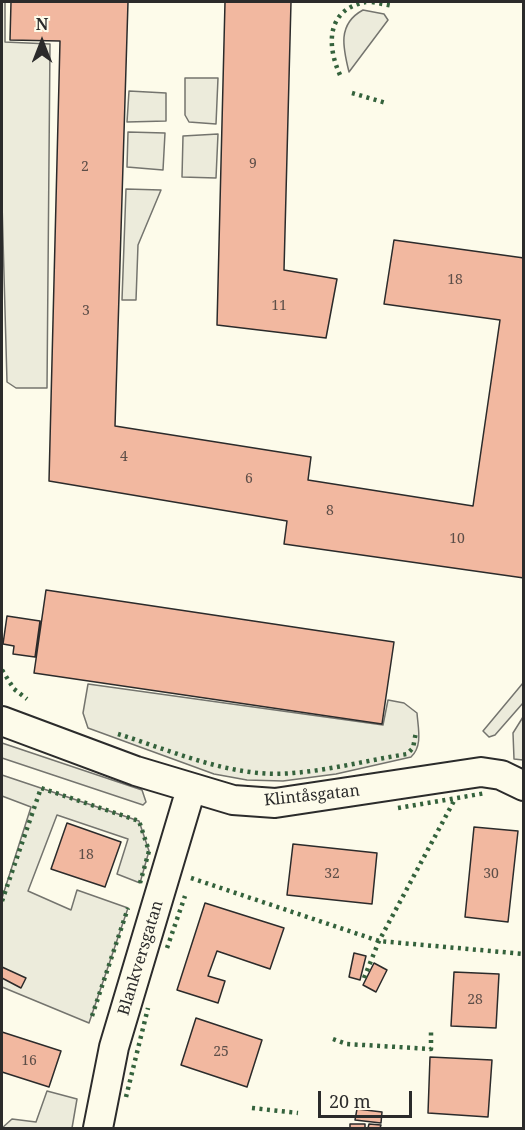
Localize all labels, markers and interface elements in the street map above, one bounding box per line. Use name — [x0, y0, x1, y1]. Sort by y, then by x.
north arrow — [12, 12, 72, 72]
text: N — [36, 13, 48, 35]
house number: 9 — [249, 156, 257, 172]
house number: 2 — [81, 159, 89, 175]
house number: 18 — [447, 272, 463, 288]
house number: 11 — [271, 298, 287, 314]
house number: 3 — [82, 303, 90, 319]
house number: 4 — [120, 449, 128, 465]
house number: 6 — [245, 471, 253, 487]
house number: 8 — [326, 503, 334, 519]
house number: 10 — [449, 531, 465, 547]
street label: Klintåsgatan — [263, 781, 361, 811]
house number: 18 — [78, 847, 94, 863]
house number: 32 — [324, 866, 340, 882]
house number: 30 — [483, 866, 499, 882]
street label: Blankversgatan — [114, 898, 168, 1018]
house number: 28 — [467, 992, 483, 1008]
house number: 25 — [213, 1044, 229, 1060]
house number: 16 — [21, 1053, 37, 1069]
scale bar — [321, 1079, 416, 1117]
text: 20 m — [329, 1089, 371, 1113]

